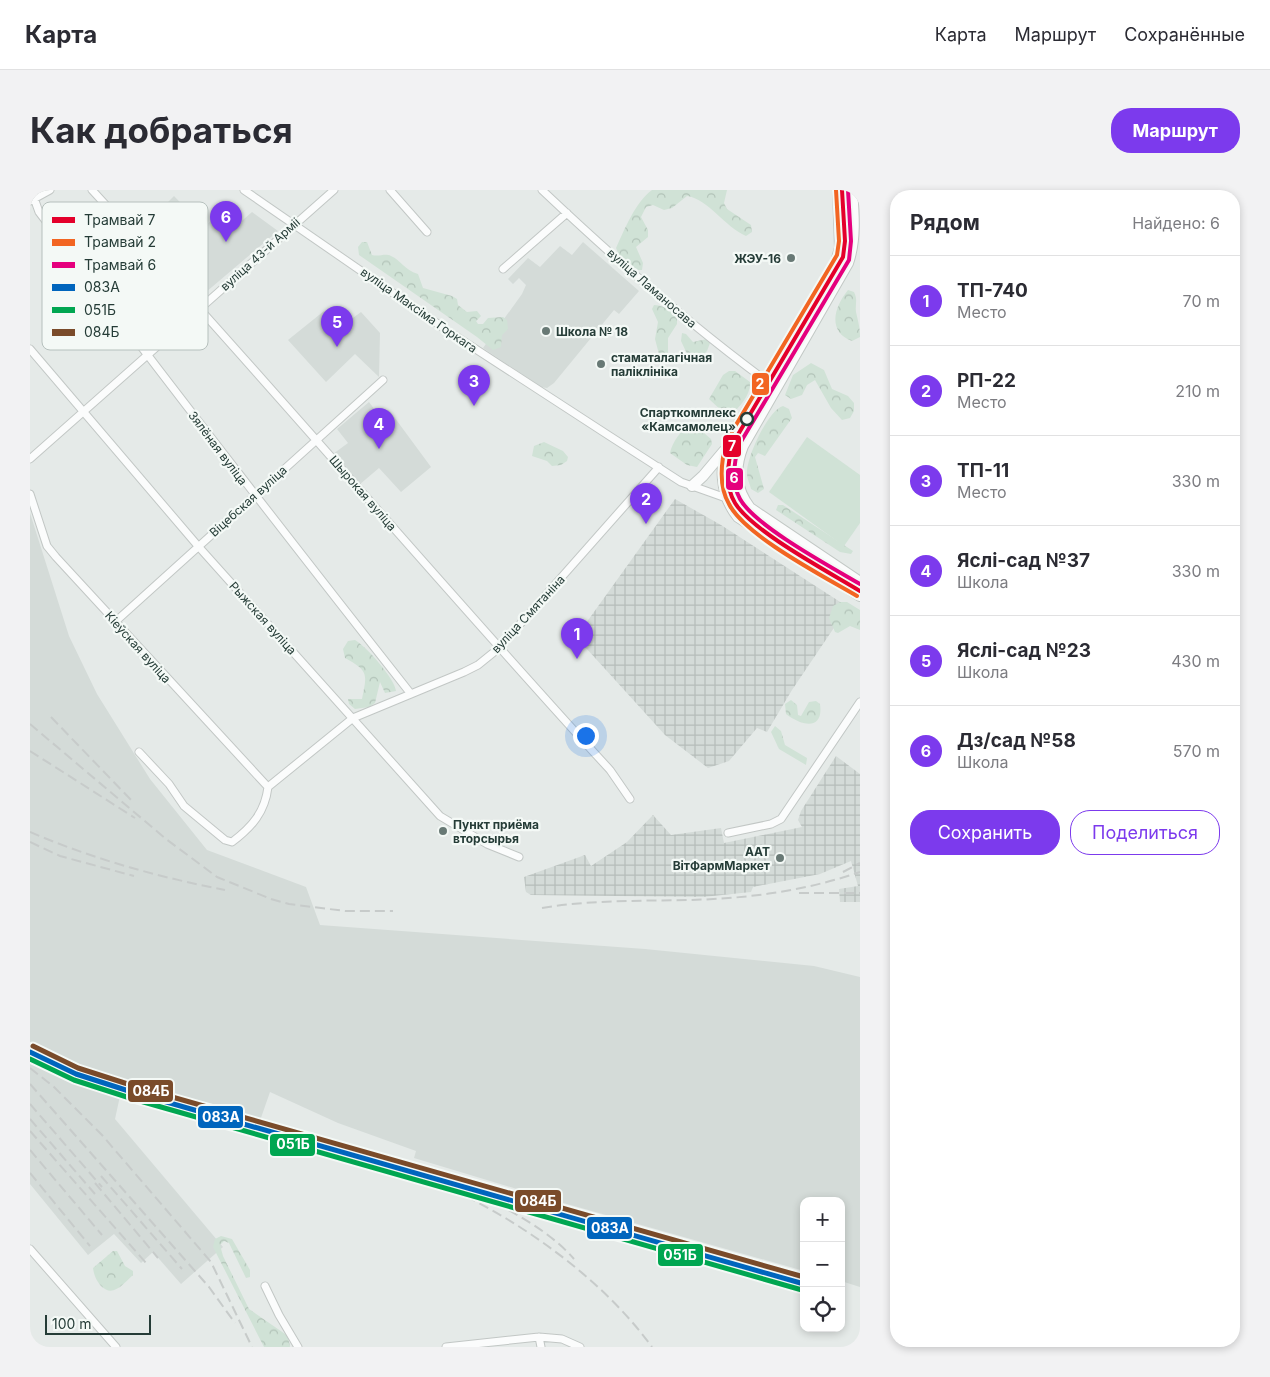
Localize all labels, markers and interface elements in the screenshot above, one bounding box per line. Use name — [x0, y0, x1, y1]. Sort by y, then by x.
text: Карта — [25, 20, 97, 49]
text: Карта — [935, 24, 987, 45]
text: Маршрут — [1015, 24, 1096, 45]
text: Сохранённые — [1124, 24, 1245, 45]
button: Маршрут — [1111, 108, 1240, 153]
text: Как добраться — [30, 109, 293, 151]
pin: 6 — [210, 201, 242, 242]
legend — [42, 202, 208, 350]
text: Рядом — [910, 210, 980, 235]
text: Трамвай 7 — [84, 211, 156, 228]
text: Найдено: 6 — [1132, 213, 1220, 233]
street label: вуліца 43-й Арміі — [217, 214, 303, 294]
text: Трамвай 2 — [84, 233, 156, 250]
street label: вуліца Ламаносава — [604, 245, 700, 331]
place label: ЖЭУ-16 — [734, 251, 781, 266]
marker: ЖЭУ-16 — [785, 252, 797, 264]
text: Трамвай 6 — [84, 256, 156, 273]
street label: вуліца Максіма Горкага — [358, 264, 480, 356]
text: 083А — [84, 278, 120, 295]
text: ТП-740 — [957, 279, 1028, 302]
text: 1 — [923, 291, 929, 311]
text: 70 m — [1183, 291, 1220, 311]
text: 051Б — [84, 301, 116, 318]
text: Место — [957, 302, 1007, 322]
pin: 5 — [321, 306, 353, 347]
text: 084Б — [84, 323, 120, 340]
place label: Школа № 18 — [556, 324, 628, 339]
marker: Школа № 18 — [540, 325, 552, 337]
place label: стаматалагічная паліклініка — [611, 350, 712, 379]
marker: стаматалагічная паліклініка — [595, 358, 607, 370]
pin: 3 — [458, 365, 490, 406]
text: РП-22 — [957, 369, 1016, 392]
line badge: 2 — [751, 372, 770, 396]
text: 2 — [756, 375, 765, 392]
text: 2 — [921, 381, 931, 401]
text: 210 m — [1175, 381, 1220, 401]
text: Место — [957, 392, 1007, 412]
place label: Спарткомплекс «Камсамолец» — [640, 405, 736, 434]
street label: Зялёная вуліца — [185, 408, 251, 488]
pin: 4 — [363, 408, 395, 449]
marker: Спарткомплекс «Камсамолец» — [740, 412, 754, 426]
line badge: 7 — [722, 434, 742, 458]
text: 7 — [728, 437, 736, 454]
street label: Шырокая вуліца — [326, 452, 400, 534]
text: ТП-11 — [957, 459, 1009, 482]
street label: Віцебская вуліца — [206, 462, 290, 540]
line badge: 6 — [725, 467, 744, 491]
text: 6 — [729, 469, 739, 486]
text: 3 — [921, 471, 931, 491]
text: 330 m — [1172, 471, 1220, 491]
text: Место — [957, 482, 1007, 502]
pin: 2 — [630, 483, 662, 524]
text: Яслі-сад №37 — [957, 549, 1090, 572]
text: 4 — [921, 561, 931, 581]
text: 330 m — [1172, 561, 1220, 581]
street label: вуліца Смятаніна — [488, 572, 568, 656]
text: Школа — [957, 572, 1008, 592]
street label: Рыжская вуліца — [226, 579, 300, 657]
street label: Кіеўская вуліца — [102, 608, 174, 686]
pin: 1 — [561, 618, 593, 659]
text: Яслі-сад №23 — [957, 639, 1091, 662]
text: 5 — [921, 651, 931, 671]
text: 430 m — [1171, 651, 1220, 671]
text: Школа — [957, 662, 1008, 682]
your location — [573, 723, 599, 749]
text: Дз/сад №58 — [957, 729, 1076, 752]
text: 6 — [921, 741, 931, 761]
text: 570 m — [1173, 741, 1220, 761]
text: Школа — [957, 752, 1008, 772]
button: Сохранить — [910, 810, 1060, 855]
button: Поделиться — [1070, 810, 1220, 855]
place label: Пункт приёма вторсырья — [453, 817, 539, 846]
marker: Пункт приёма вторсырья — [437, 825, 449, 837]
place label: ААТ ВітФармМаркет — [673, 844, 770, 873]
marker: ААТ ВітФармМаркет — [774, 852, 786, 864]
line badge: 084Б — [127, 1079, 174, 1103]
text: 084Б — [132, 1082, 170, 1099]
line badge: 083А — [197, 1105, 244, 1129]
text: 083А — [202, 1108, 241, 1125]
line badge: 051Б — [269, 1133, 316, 1157]
text: 051Б — [276, 1135, 310, 1152]
line badge: 084Б — [514, 1189, 562, 1213]
text: 084Б — [519, 1192, 557, 1209]
map controls — [800, 1197, 845, 1332]
button: + — [800, 1197, 845, 1242]
line badge: 083А — [586, 1216, 633, 1240]
text: 083А — [591, 1219, 630, 1236]
button: − — [800, 1242, 845, 1287]
line badge: 051Б — [657, 1243, 704, 1267]
text: 051Б — [663, 1246, 697, 1263]
button: locate — [800, 1287, 845, 1332]
scale bar — [45, 1312, 151, 1335]
text: 100 m — [52, 1315, 92, 1332]

